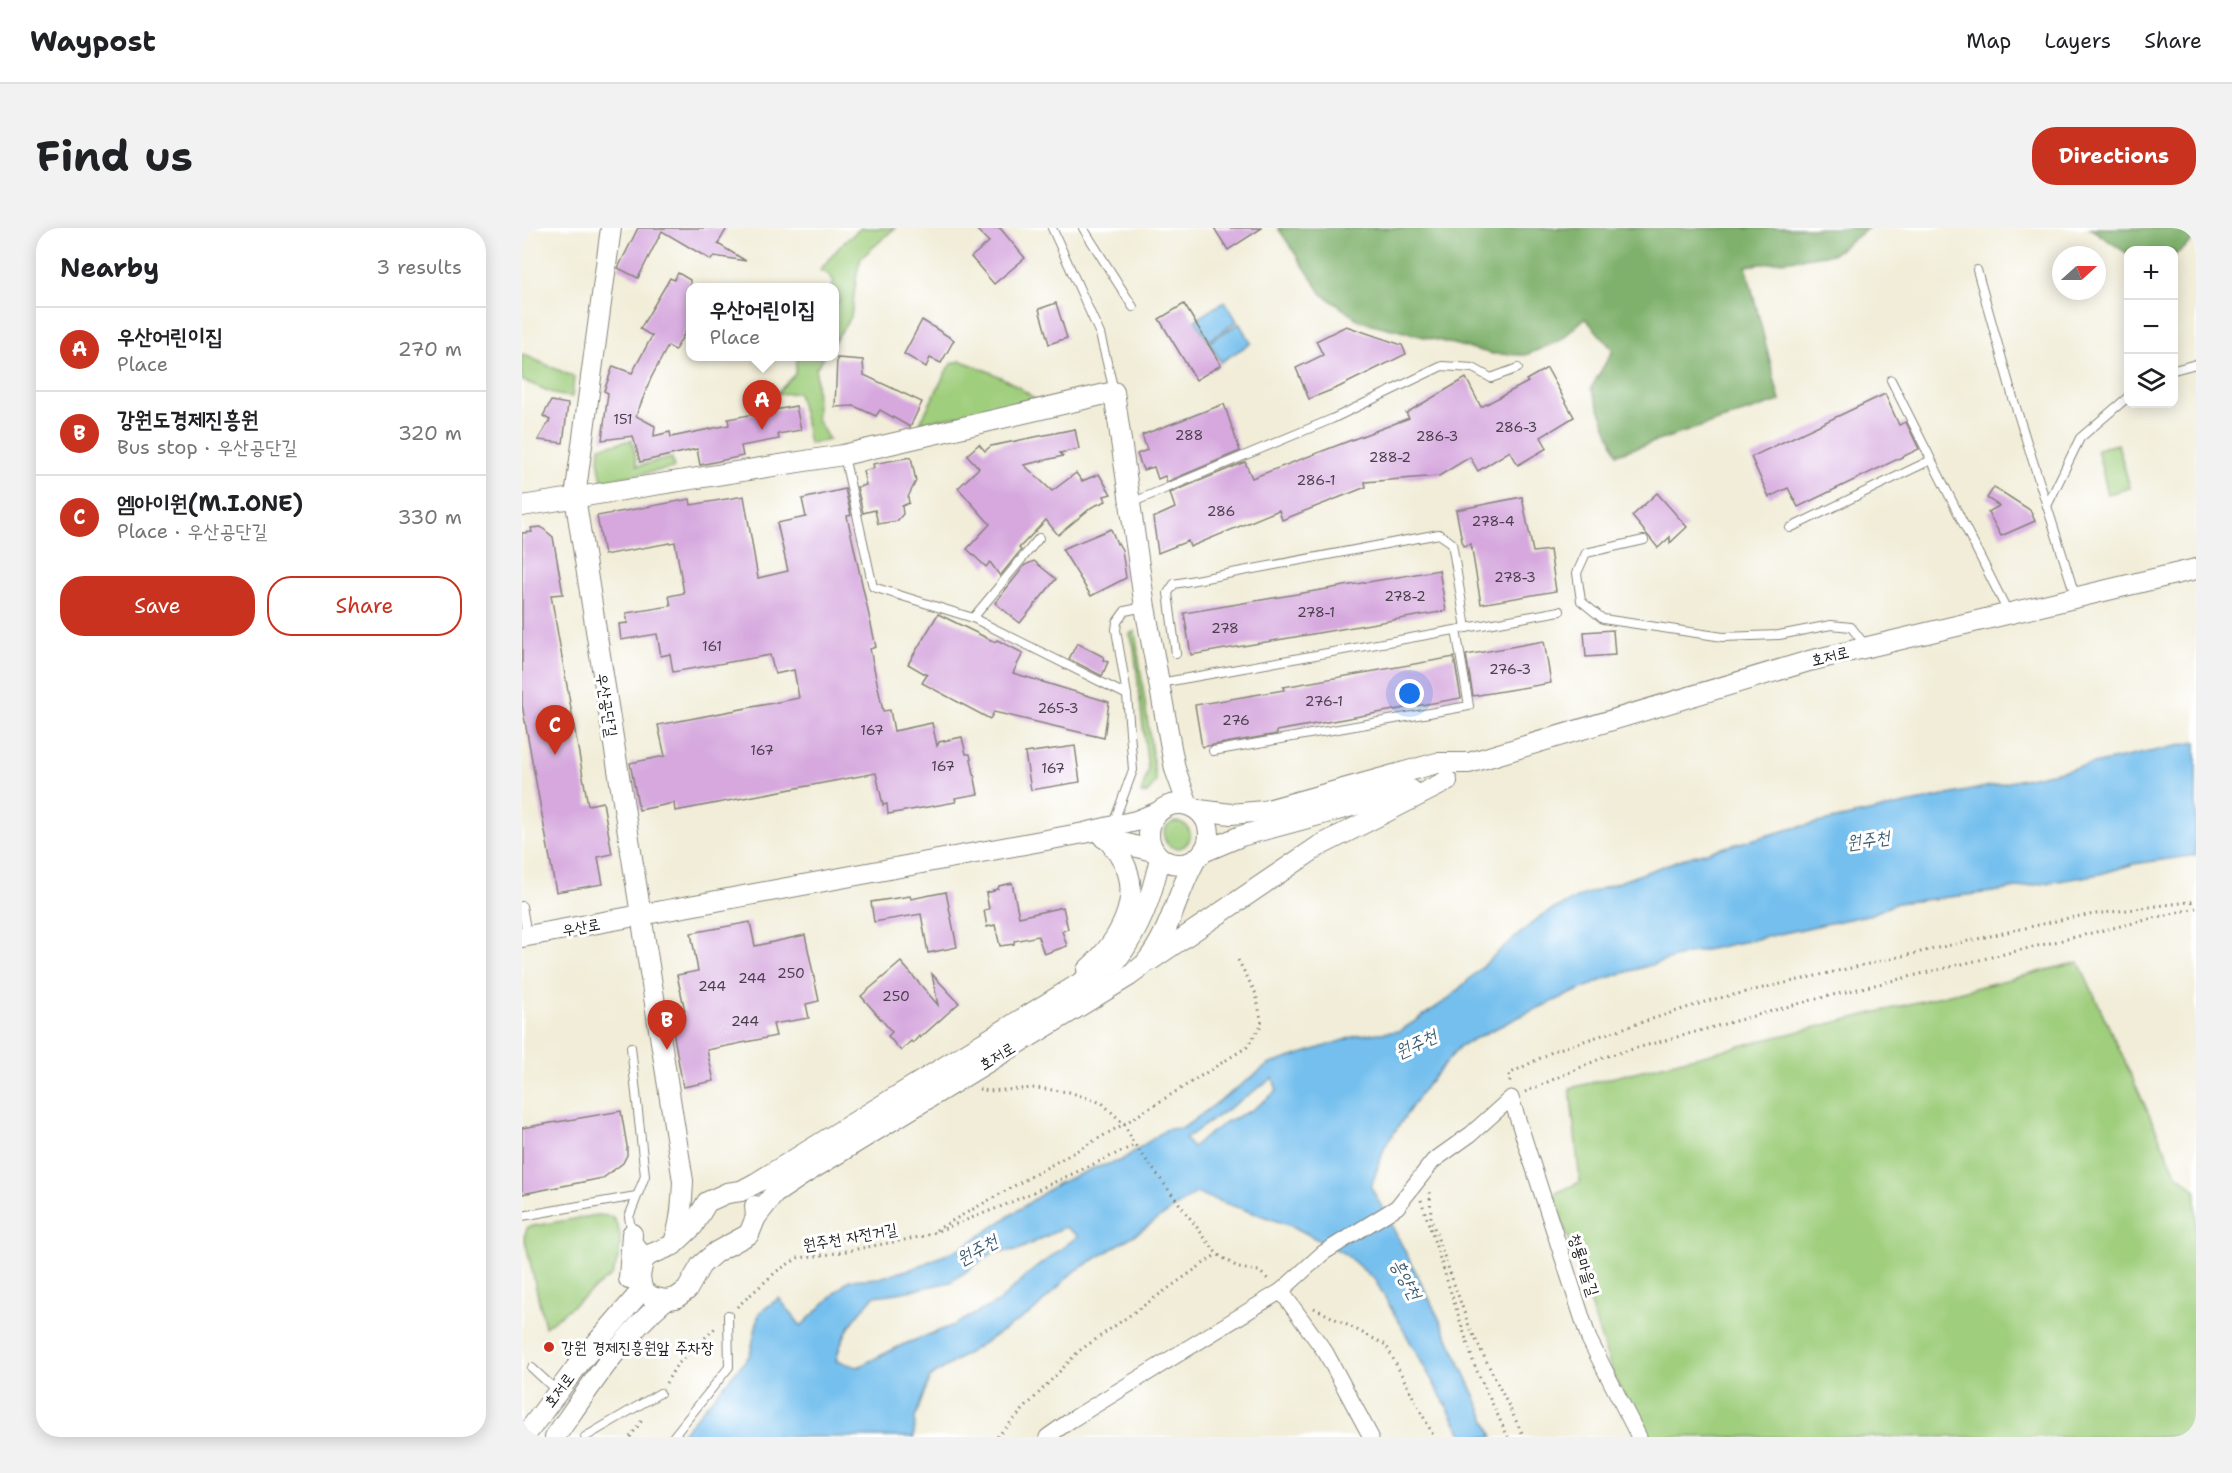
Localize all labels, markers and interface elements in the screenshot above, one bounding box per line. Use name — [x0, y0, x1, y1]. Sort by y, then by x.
text: Waypost — [30, 22, 156, 60]
text: Map — [1966, 27, 2011, 55]
text: Layers — [2044, 27, 2111, 55]
text: Share — [2144, 27, 2202, 55]
button: Directions — [2032, 127, 2196, 185]
text: Find us — [36, 128, 193, 184]
north arrow — [2052, 246, 2106, 300]
map controls — [2124, 246, 2178, 408]
button: + — [2124, 246, 2178, 300]
text: Nearby — [60, 250, 159, 285]
text: 3 results — [376, 254, 462, 280]
popup — [686, 283, 839, 361]
text: 우산어린이집 — [709, 295, 816, 324]
button: − — [2124, 300, 2178, 354]
text: 우산어린이집 — [117, 322, 223, 351]
text: Place — [709, 324, 760, 350]
text: A — [72, 336, 87, 362]
text: 270 m — [398, 336, 462, 362]
text: Place — [117, 351, 168, 377]
button: layers — [2124, 354, 2178, 408]
pin: A — [742, 380, 782, 430]
text: 강원도경제진흥원 — [117, 405, 259, 434]
house number: 151 — [613, 410, 633, 428]
house number: 286-3 — [1495, 418, 1537, 436]
text: B — [73, 420, 86, 446]
text: 320 m — [398, 420, 462, 446]
house number: 288 — [1175, 426, 1203, 444]
house number: 286-3 — [1416, 427, 1458, 445]
text: Bus stop · 우산공단길 — [117, 434, 297, 460]
house number: 288-2 — [1369, 448, 1411, 466]
house number: 286-1 — [1296, 471, 1336, 489]
text: 엠아이원(M.I.ONE) — [117, 489, 303, 518]
house number: 286 — [1207, 502, 1235, 520]
text: C — [73, 504, 86, 530]
text: 330 m — [398, 504, 462, 530]
house number: 278-4 — [1471, 512, 1515, 530]
text: Place · 우산공단길 — [117, 518, 268, 544]
house number: 278-3 — [1494, 568, 1536, 586]
button: Save — [60, 576, 255, 636]
button: Share — [267, 576, 462, 636]
house number: 278-2 — [1384, 587, 1426, 605]
house number: 278-1 — [1297, 603, 1335, 621]
house number: 278 — [1211, 619, 1239, 637]
house number: 161 — [702, 637, 722, 655]
street label: 호저로 — [1809, 641, 1851, 671]
house number: 276-3 — [1489, 660, 1531, 678]
street label: 우산공단길 — [592, 672, 622, 739]
your location — [1395, 679, 1424, 708]
house number: 276-1 — [1305, 692, 1343, 710]
house number: 265-3 — [1037, 699, 1079, 717]
pin: C — [536, 706, 574, 755]
house number: 276 — [1222, 711, 1250, 729]
house number: 167 — [860, 721, 884, 739]
house number: 167 — [750, 741, 774, 759]
house number: 167 — [931, 757, 955, 775]
house number: 167 — [1041, 759, 1065, 777]
water label: 원주천 — [1845, 825, 1893, 855]
street label: 우산로 — [560, 913, 602, 941]
house number: 250 — [777, 964, 805, 982]
house number: 244 — [738, 969, 766, 987]
house number: 244 — [698, 977, 726, 995]
house number: 250 — [882, 987, 910, 1005]
pin: B — [648, 1000, 686, 1050]
house number: 244 — [731, 1012, 759, 1030]
water label: 원주천 — [1391, 1023, 1442, 1064]
street label: 호저로 — [975, 1037, 1019, 1075]
street label: 원주천 자전거길 — [801, 1218, 899, 1256]
water label: 원주천 — [952, 1228, 1003, 1271]
street label: 청룡마을길 — [1564, 1231, 1604, 1299]
water label: 흥양천 — [1385, 1254, 1428, 1305]
place label: 강원 경제진흥원앞 주차장 — [561, 1337, 714, 1358]
marker: 강원 경제진흥원앞 주차장 — [542, 1340, 556, 1354]
street label: 호저로 — [539, 1368, 579, 1412]

